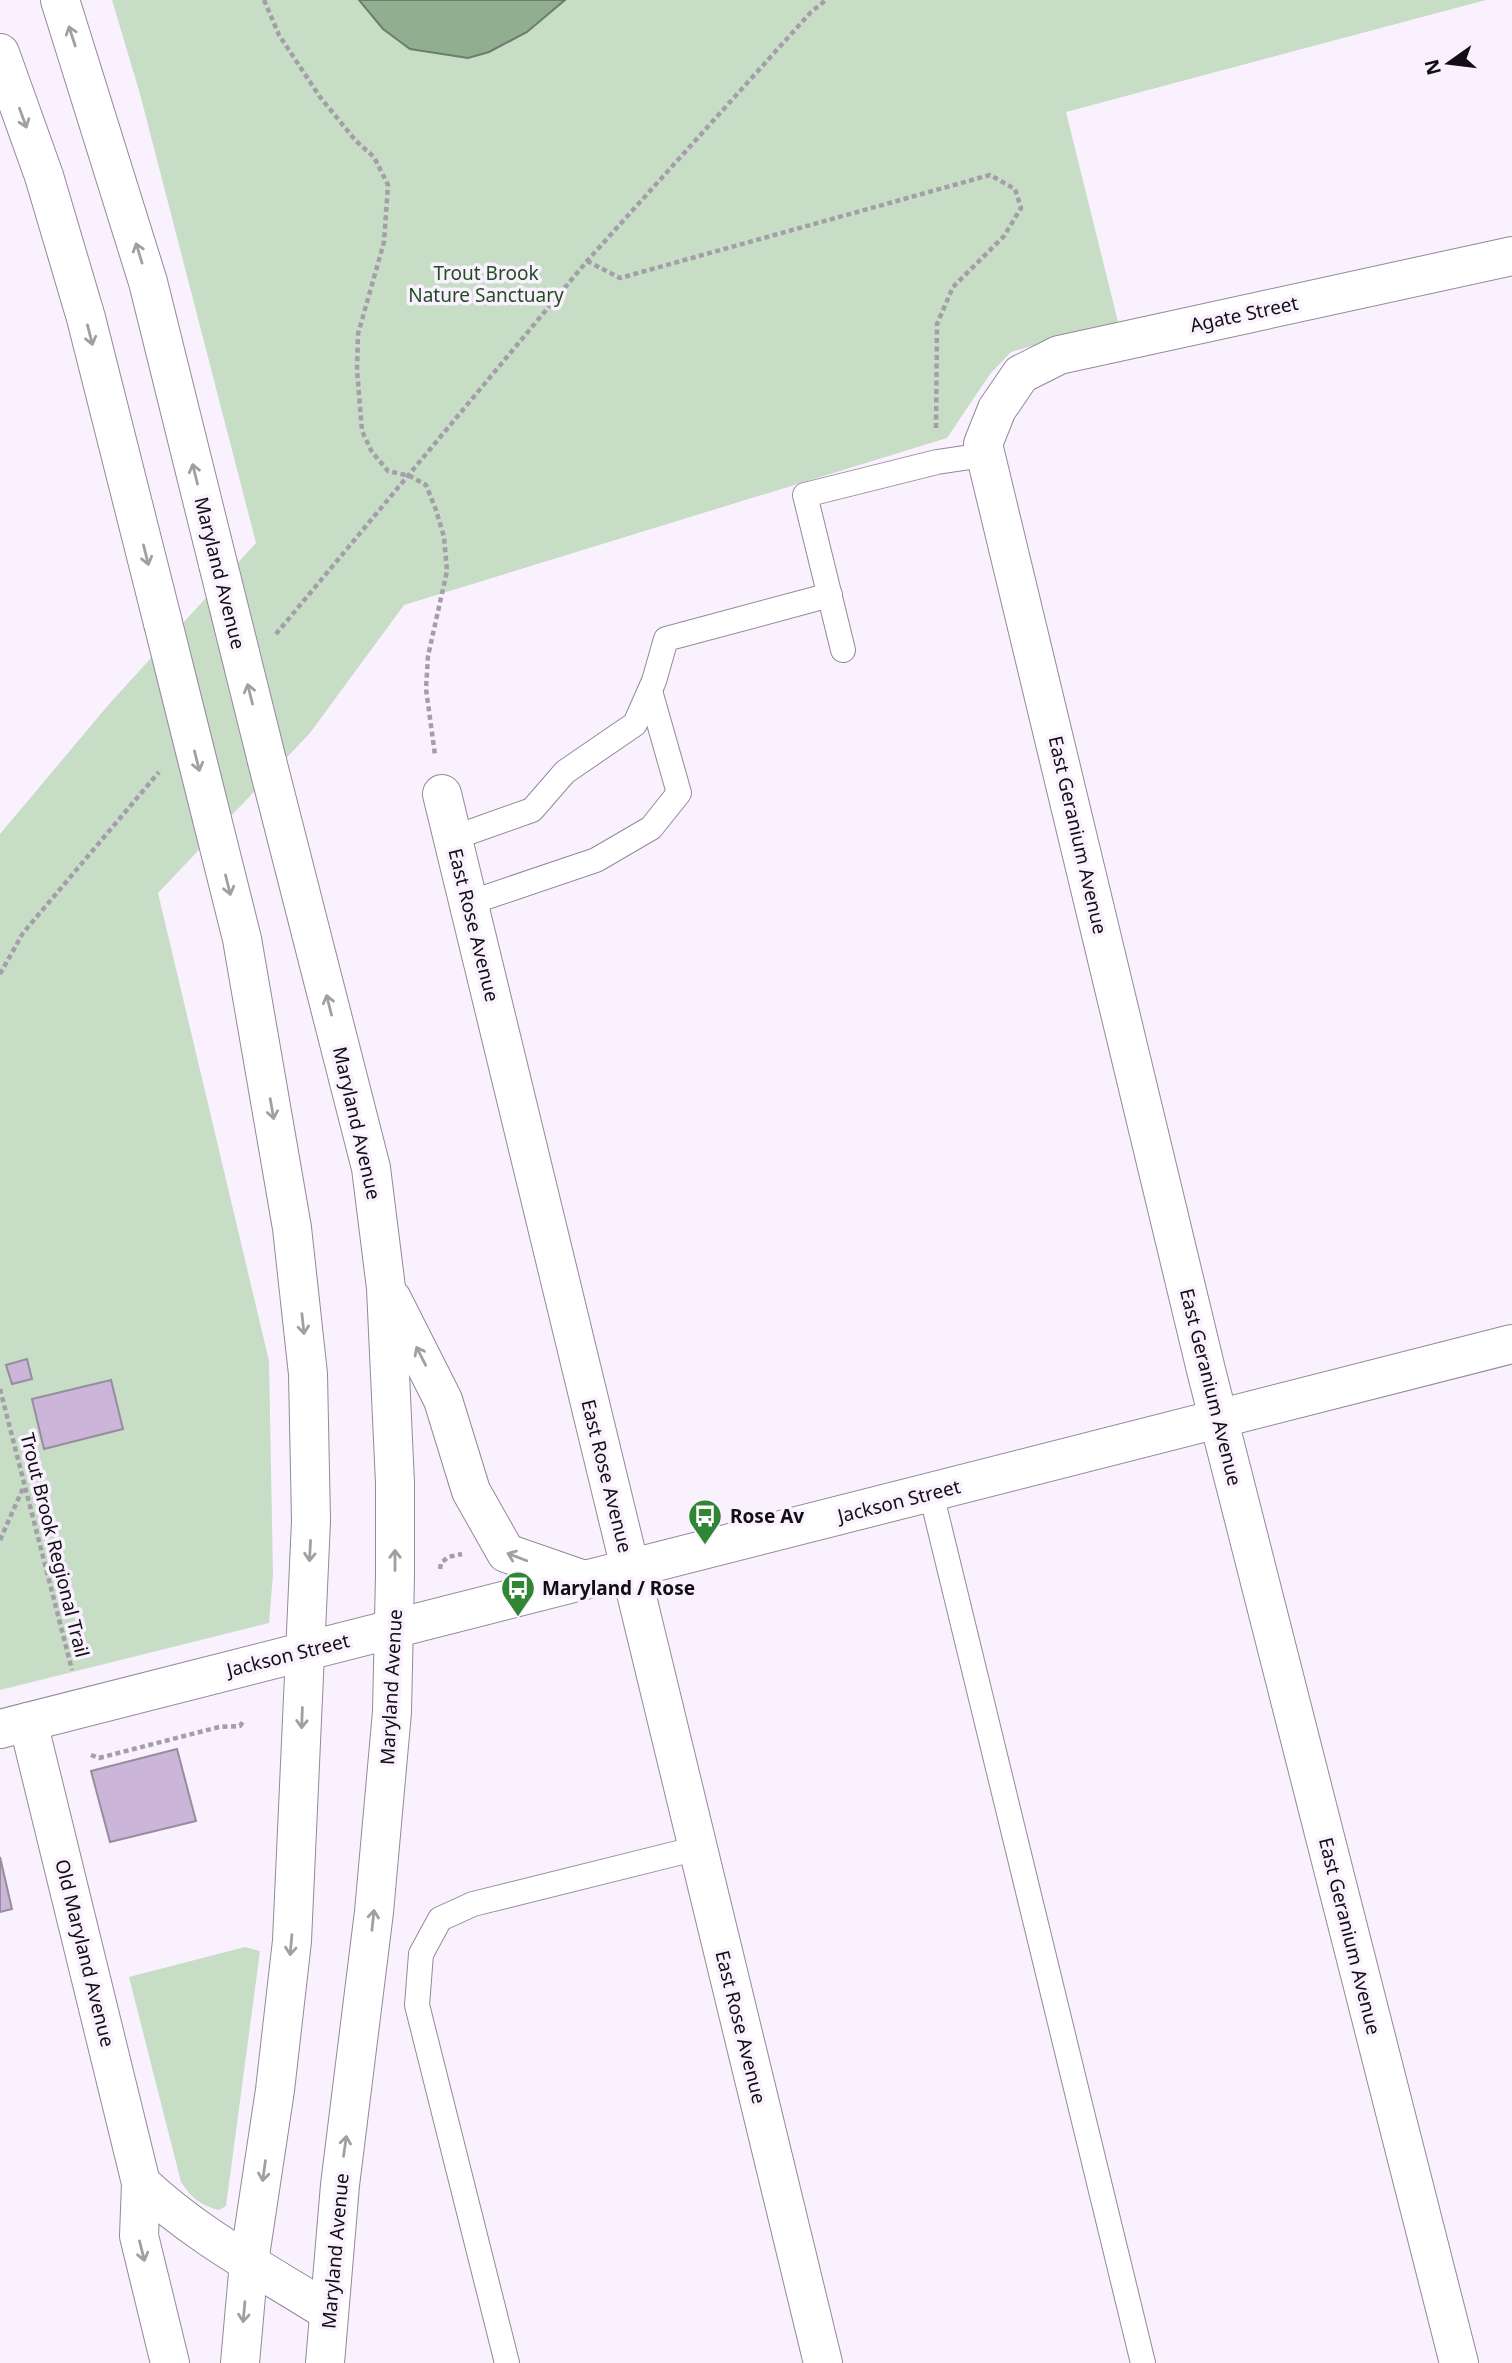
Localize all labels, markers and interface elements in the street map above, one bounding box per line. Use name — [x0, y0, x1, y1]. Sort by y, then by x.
one-way arrow — [65, 25, 78, 47]
north arrow — [1414, 28, 1484, 98]
text: N — [1418, 56, 1447, 78]
one-way arrow — [18, 106, 30, 128]
one-way arrow — [131, 243, 144, 265]
park label: Trout Brook Nature Sanctuary — [408, 260, 564, 308]
street label: Agate Street — [1187, 290, 1301, 338]
one-way arrow — [84, 323, 97, 346]
one-way arrow — [188, 463, 201, 486]
street label: Maryland Avenue — [189, 494, 251, 652]
one-way arrow — [140, 544, 153, 566]
one-way arrow — [243, 683, 256, 706]
street label: East Geranium Avenue — [1043, 733, 1113, 937]
one-way arrow — [191, 749, 204, 772]
street label: East Rose Avenue — [442, 846, 506, 1004]
one-way arrow — [222, 873, 235, 896]
one-way arrow — [322, 994, 335, 1017]
street label: Maryland Avenue — [327, 1044, 387, 1202]
one-way arrow — [266, 1097, 279, 1119]
street label: East Geranium Avenue — [1174, 1286, 1248, 1488]
one-way arrow — [297, 1312, 310, 1335]
one-way arrow — [413, 1346, 427, 1367]
street label: East Rose Avenue — [575, 1397, 639, 1555]
street label: Trout Brook Regional Trail — [15, 1430, 95, 1660]
street label: Jackson Street — [833, 1473, 963, 1529]
bus stop icon: Rose Av — [686, 1497, 724, 1546]
place label: Rose Av — [730, 1503, 804, 1529]
one-way arrow — [303, 1539, 316, 1562]
one-way arrow — [388, 1549, 402, 1572]
one-way arrow — [506, 1549, 528, 1562]
bus stop icon: Maryland / Rose — [499, 1569, 537, 1618]
place label: Maryland / Rose — [542, 1575, 695, 1601]
street label: Maryland Avenue — [374, 1608, 408, 1766]
street label: Jackson Street — [222, 1627, 352, 1683]
one-way arrow — [296, 1706, 309, 1729]
street label: East Geranium Avenue — [1313, 1835, 1387, 2037]
street label: Old Maryland Avenue — [49, 1856, 121, 2050]
one-way arrow — [366, 1909, 379, 1932]
one-way arrow — [284, 1934, 297, 1956]
street label: East Rose Avenue — [709, 1948, 773, 2106]
one-way arrow — [339, 2135, 352, 2158]
one-way arrow — [257, 2159, 270, 2182]
street label: Maryland Avenue — [315, 2172, 355, 2330]
one-way arrow — [136, 2239, 149, 2262]
one-way arrow — [238, 2301, 251, 2323]

